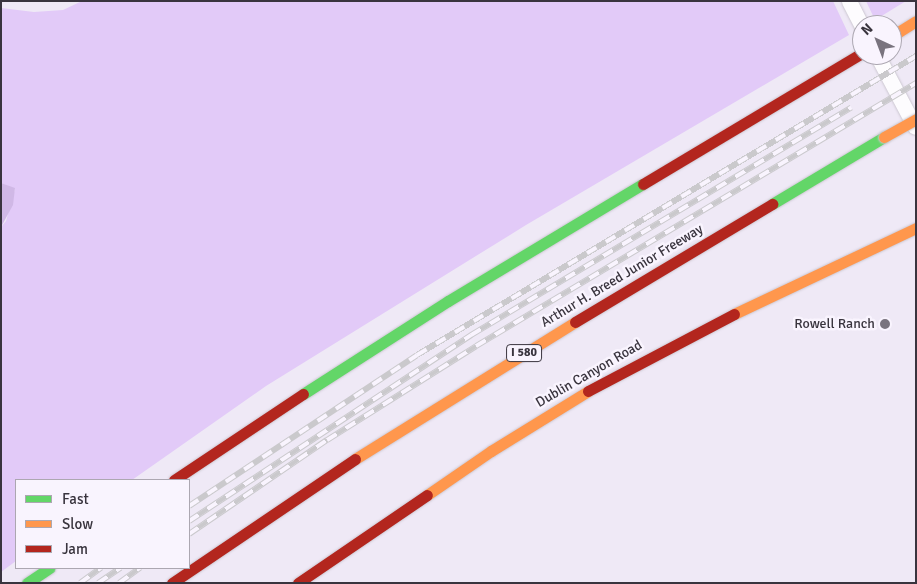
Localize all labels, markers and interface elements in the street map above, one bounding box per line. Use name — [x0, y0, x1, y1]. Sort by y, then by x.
north arrow — [852, 15, 902, 65]
text: N — [858, 20, 876, 39]
street label: Arthur H. Breed Junior Freeway — [538, 221, 706, 331]
place label: Rowell Ranch — [794, 316, 875, 332]
marker: Rowell Ranch — [879, 318, 891, 330]
street label: Dublin Canyon Road — [533, 337, 645, 411]
road number: I 580 — [505, 343, 543, 362]
legend — [15, 479, 190, 569]
text: Fast — [62, 490, 89, 508]
text: Slow — [62, 515, 93, 533]
text: Jam — [62, 540, 88, 558]

